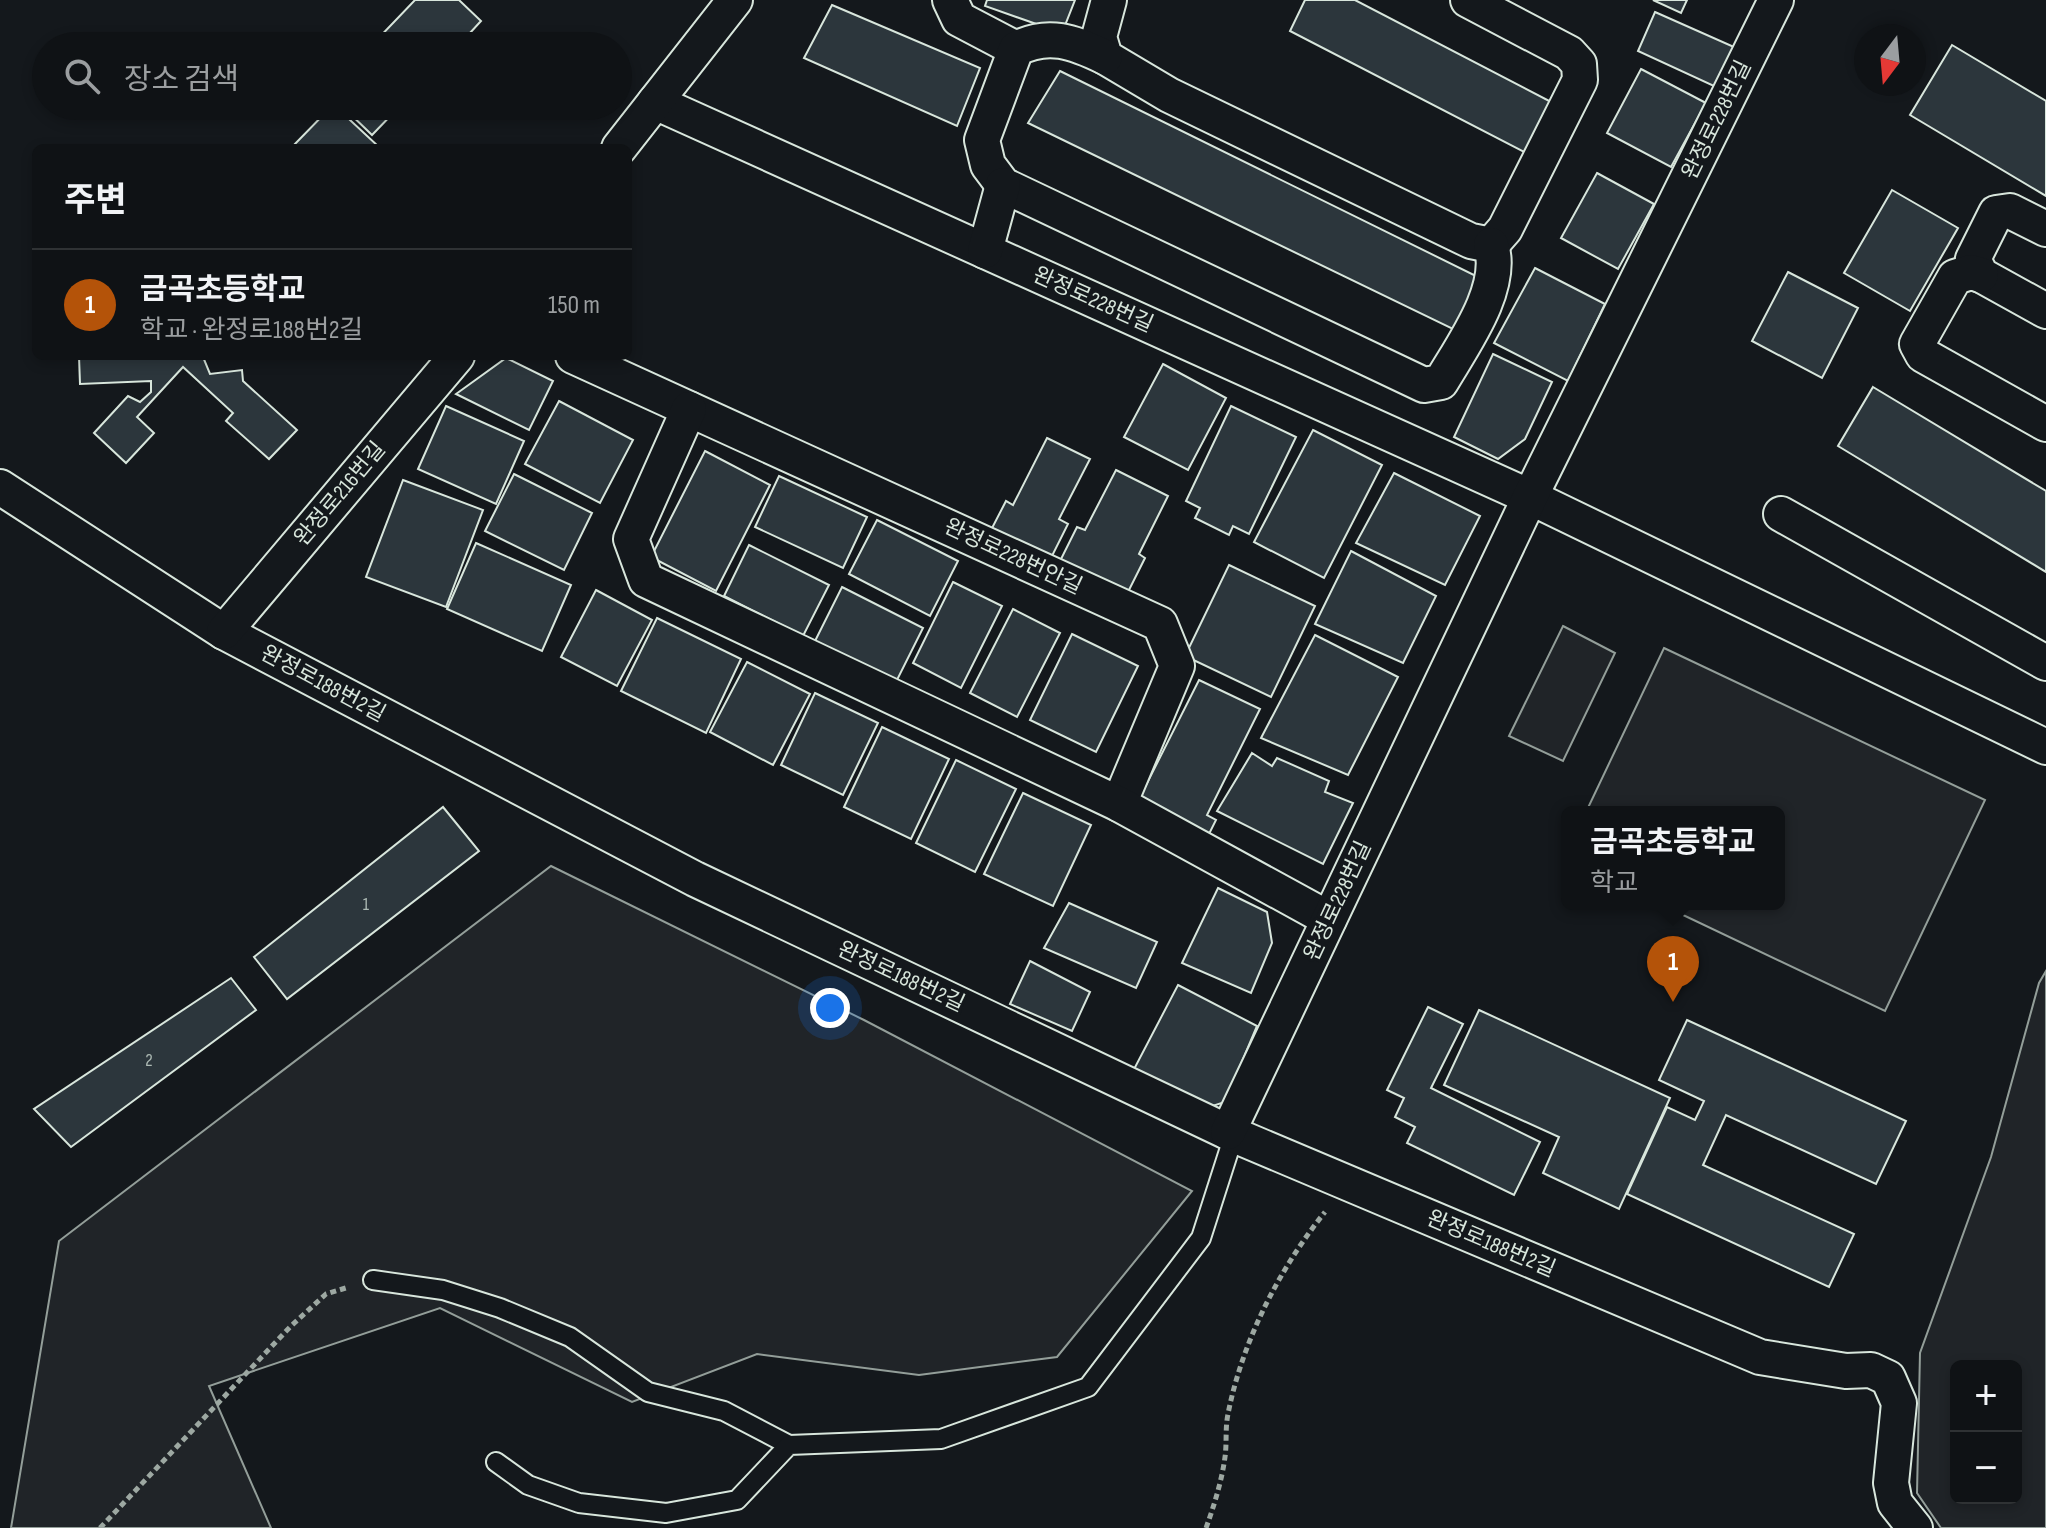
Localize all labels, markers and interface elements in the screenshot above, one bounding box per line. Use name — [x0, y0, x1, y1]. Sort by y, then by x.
north arrow — [1854, 24, 1926, 96]
search box — [32, 32, 632, 120]
icon: search — [60, 54, 104, 98]
street label: 완정로228번길 — [1677, 56, 1757, 184]
text: 장소 검색 — [124, 62, 239, 98]
text: 주변 — [64, 180, 127, 221]
street label: 완정로228번길 — [1029, 261, 1157, 339]
text: 금곡초등학교 — [140, 272, 306, 308]
text: 1 — [85, 290, 95, 321]
text: 150 m — [548, 290, 600, 321]
text: 학교 · 완정로188번2길 — [140, 315, 364, 346]
street label: 완정로216번길 — [289, 436, 391, 552]
street label: 완정로228번안길 — [940, 513, 1086, 601]
street label: 완정로188번2길 — [256, 640, 390, 728]
popup — [1561, 806, 1785, 910]
text: 금곡초등학교 — [1590, 825, 1756, 861]
street label: 완정로228번길 — [1299, 837, 1377, 965]
text: 학교 — [1590, 868, 1638, 899]
house number: 1 — [363, 894, 370, 915]
street label: 완정로188번2길 — [833, 936, 969, 1018]
pin: 1 — [1647, 936, 1699, 1002]
your location — [810, 988, 850, 1028]
house number: 2 — [145, 1050, 153, 1071]
street label: 완정로188번2길 — [1423, 1205, 1559, 1283]
map controls — [1950, 1360, 2022, 1504]
button: + — [1950, 1360, 2022, 1432]
button: − — [1950, 1432, 2022, 1504]

